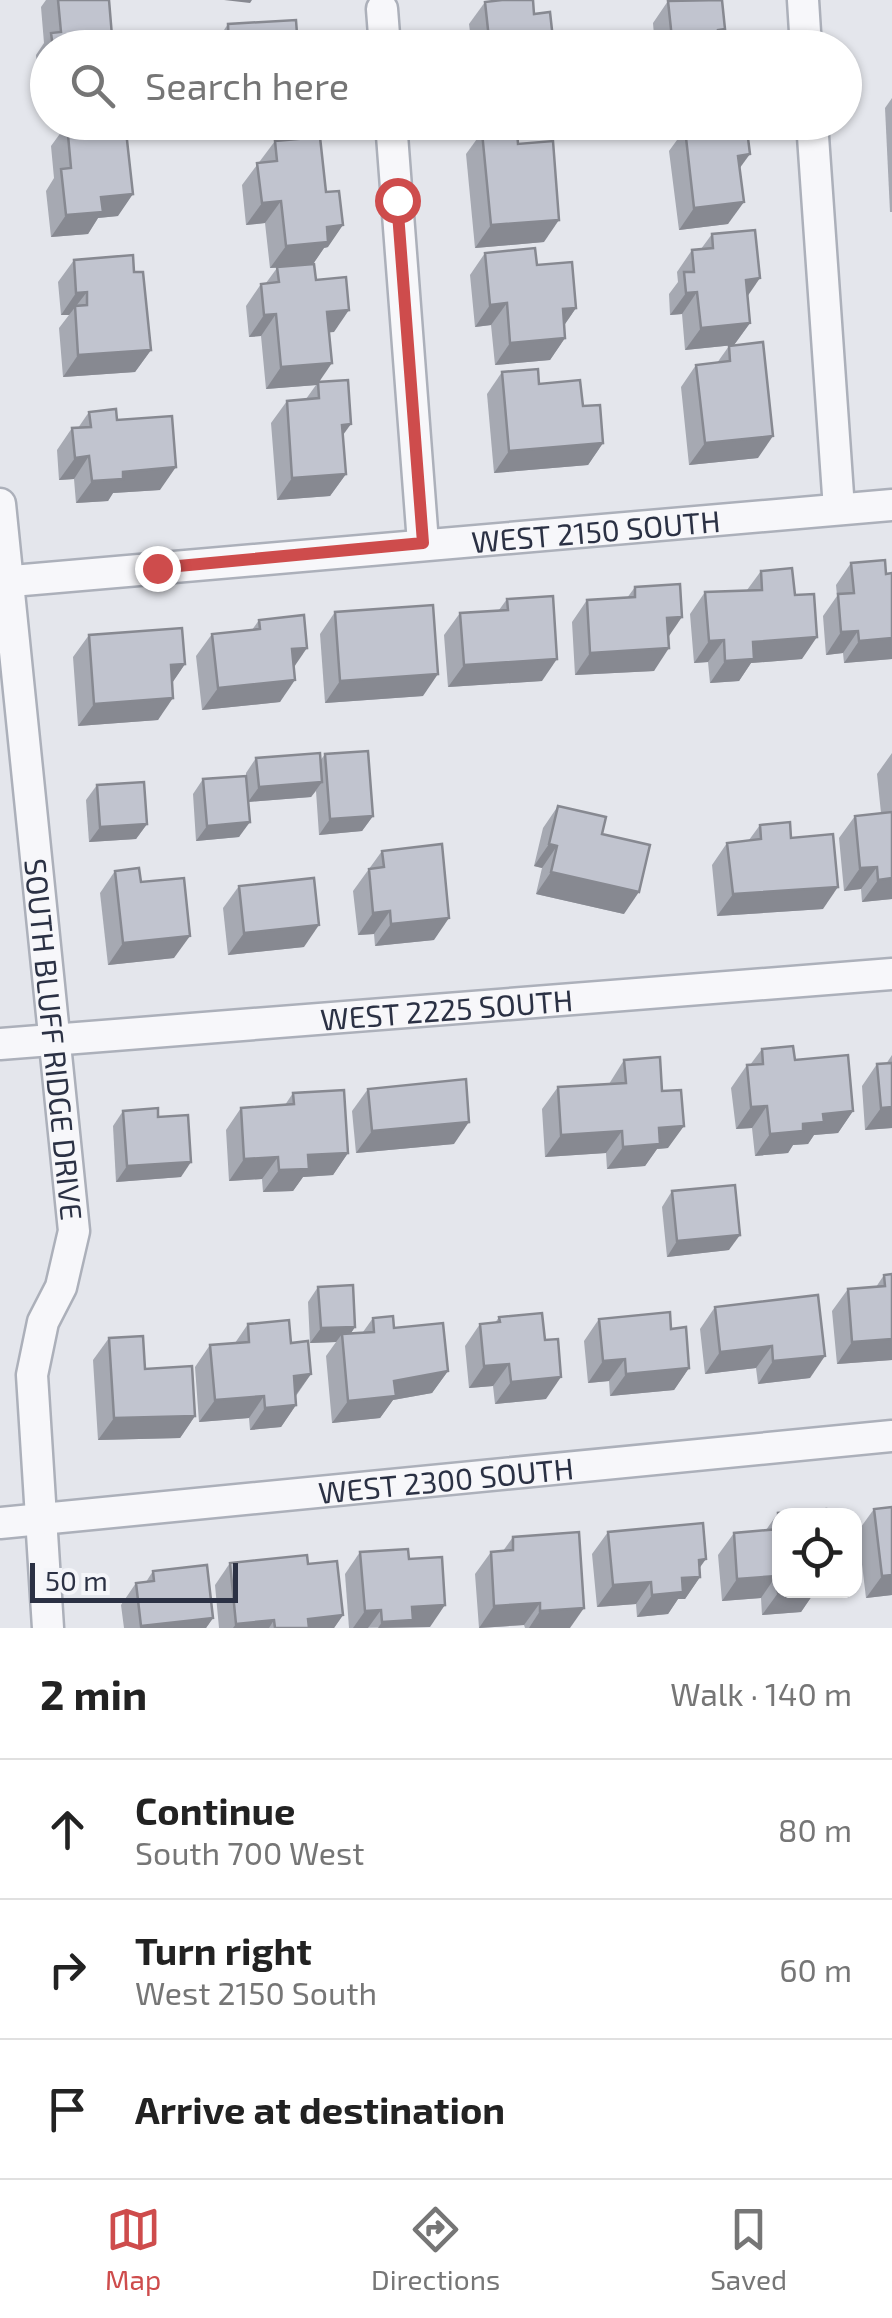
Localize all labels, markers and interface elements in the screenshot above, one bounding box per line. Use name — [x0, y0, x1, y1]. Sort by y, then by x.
search box — [30, 30, 862, 140]
icon: search — [65, 58, 120, 113]
text: Search here — [145, 62, 349, 108]
route start — [375, 178, 421, 224]
street label: WEST 2150 SOUTH — [470, 502, 722, 559]
route end — [135, 546, 181, 592]
street label: SOUTH BLUFF RIDGE DRIVE — [18, 857, 91, 1222]
street label: WEST 2225 SOUTH — [319, 981, 574, 1037]
street label: WEST 2300 SOUTH — [317, 1449, 575, 1510]
map controls — [772, 1508, 862, 1598]
button: locate — [772, 1508, 862, 1598]
scale bar — [30, 1558, 238, 1602]
text: 50 m — [45, 1563, 108, 1597]
text: 2 min — [40, 1668, 147, 1718]
text: Walk · 140 m — [670, 1674, 852, 1712]
text: Continue — [135, 1787, 295, 1833]
icon: ahead — [40, 1802, 95, 1857]
text: 80 m — [778, 1810, 852, 1848]
text: South 700 West — [135, 1833, 364, 1871]
text: Turn right — [135, 1927, 312, 1973]
icon: right — [40, 1942, 95, 1997]
text: 60 m — [779, 1950, 852, 1988]
text: West 2150 South — [135, 1973, 377, 2011]
icon: arrive — [40, 2082, 95, 2137]
text: Arrive at destination — [135, 2086, 505, 2132]
tab: Map — [105, 2202, 161, 2296]
tab: Directions — [371, 2202, 500, 2296]
tab: Saved — [710, 2202, 787, 2296]

